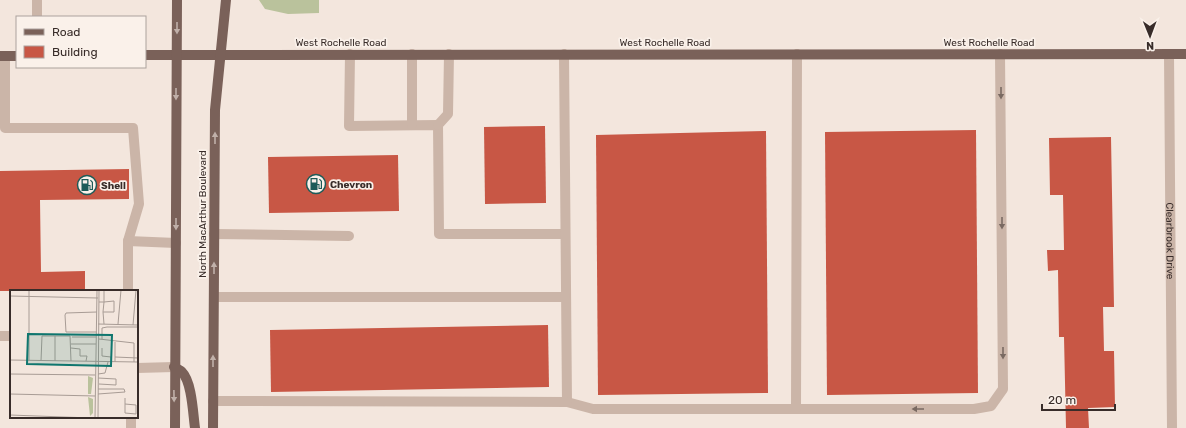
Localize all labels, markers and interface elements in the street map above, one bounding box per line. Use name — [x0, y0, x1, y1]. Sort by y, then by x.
legend — [16, 16, 146, 68]
north arrow — [1130, 16, 1170, 56]
one-way arrow — [174, 22, 180, 35]
text: Road — [52, 25, 80, 39]
street label: West Rochelle Road — [296, 37, 386, 49]
street label: West Rochelle Road — [620, 37, 710, 49]
street label: West Rochelle Road — [944, 37, 1034, 49]
text: N — [1146, 39, 1154, 52]
text: Building — [52, 45, 98, 59]
one-way arrow — [998, 87, 1004, 100]
one-way arrow — [173, 88, 179, 101]
one-way arrow — [212, 131, 218, 144]
street label: North MacArthur Boulevard — [197, 150, 209, 278]
fuel station icon: Chevron — [305, 173, 327, 195]
fuel station icon: Shell — [76, 174, 98, 196]
place label: Chevron — [330, 179, 372, 191]
place label: Shell — [101, 180, 126, 192]
street label: Clearbrook Drive — [1163, 203, 1176, 280]
one-way arrow — [999, 217, 1005, 230]
one-way arrow — [173, 218, 179, 231]
one-way arrow — [211, 261, 217, 274]
inset map — [10, 290, 138, 418]
one-way arrow — [1000, 347, 1006, 360]
one-way arrow — [210, 354, 216, 367]
scale bar — [1042, 386, 1115, 412]
one-way arrow — [171, 390, 177, 403]
text: 20 m — [1048, 393, 1076, 407]
one-way arrow — [911, 406, 924, 412]

